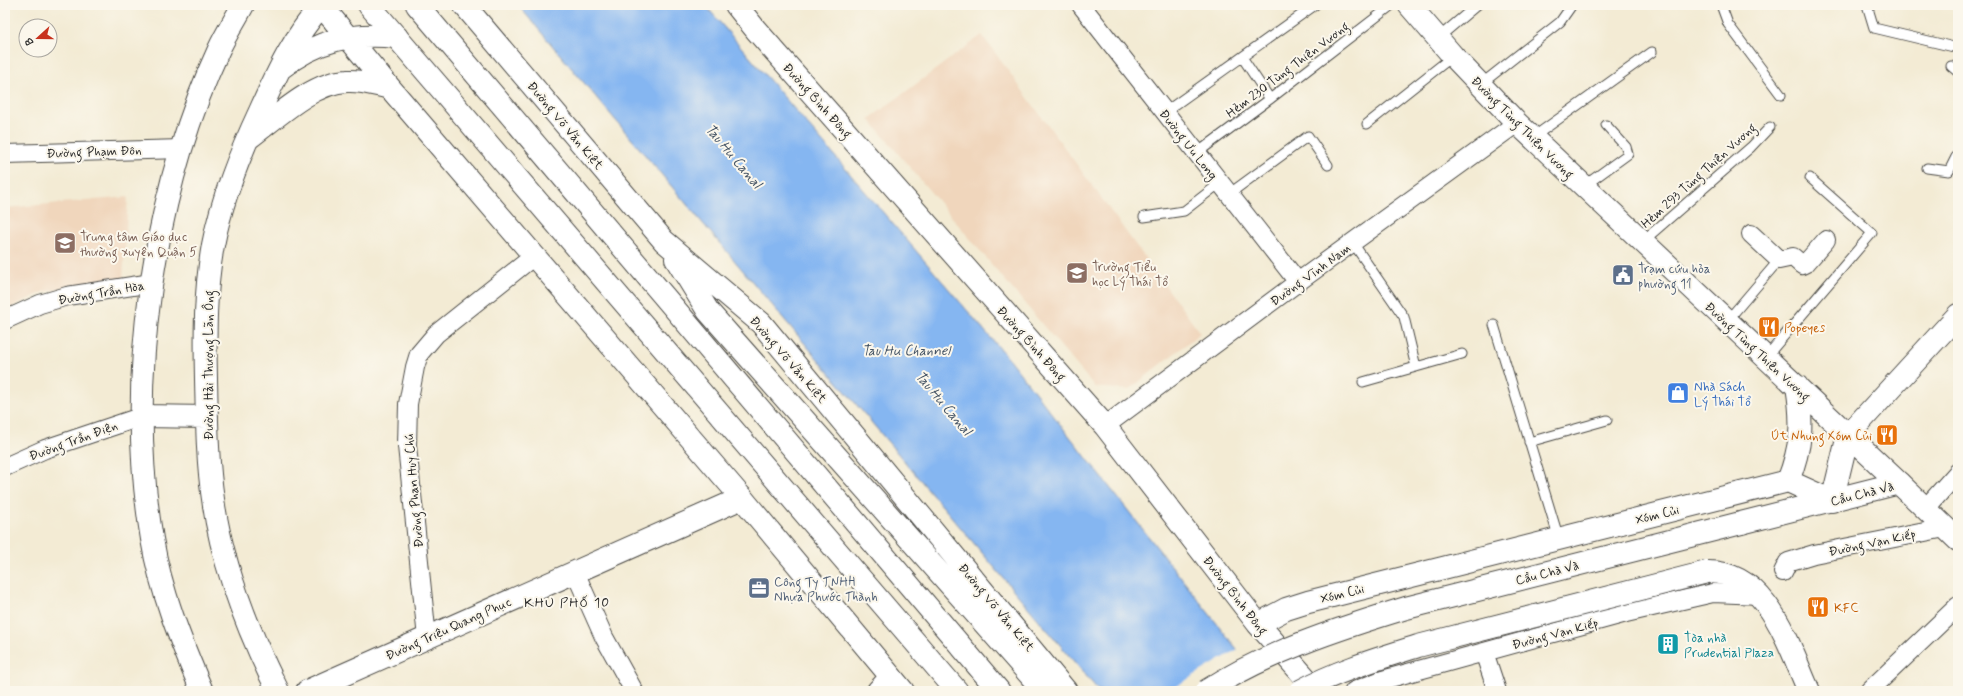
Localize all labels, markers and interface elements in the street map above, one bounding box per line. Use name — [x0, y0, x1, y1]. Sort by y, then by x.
north arrow — [18, 18, 58, 58]
street label: Hẻm 230 Tùng Thiện Vương — [1223, 18, 1354, 124]
text: B — [22, 35, 37, 47]
street label: Đường Bình Đông — [777, 60, 855, 144]
street label: Đường Tùng Thiện Vương — [1466, 73, 1577, 184]
street label: Đường Võ Văn Kiệt — [521, 78, 607, 175]
street label: Đường Ưu Long — [1153, 106, 1221, 185]
street label: Hẻm 293 Tùng Thiện Vương — [1638, 120, 1762, 234]
water label: Tau Hu Canal — [701, 121, 766, 194]
street label: Đường Phạm Đôn — [46, 142, 142, 165]
place label: Trung tâm Giáo dục thường xuyên Quận 5 — [80, 229, 197, 263]
school or university icon: Trung tâm Giáo dục thường xuyên Quận 5 — [52, 230, 78, 256]
street label: Đường Vĩnh Nam — [1267, 240, 1356, 312]
place label: Trường Tiểu học Lý Thái Tổ — [1092, 259, 1168, 291]
school or university icon: Trường Tiểu học Lý Thái Tổ — [1064, 260, 1090, 286]
place label: Trạm cứu hỏa phường 11 — [1638, 261, 1711, 295]
public building icon: Trạm cứu hỏa phường 11 — [1610, 262, 1636, 288]
street label: Đường Trần Hòa — [57, 277, 146, 311]
street label: Đường Hải Thượng Lãn Ông — [201, 290, 220, 440]
street label: Đường Tùng Thiện Vương — [1699, 299, 1813, 407]
street label: Đường Bình Đông — [991, 303, 1069, 387]
street label: Đường Võ Văn Kiệt — [744, 313, 831, 409]
restaurant icon: Popeyes — [1756, 314, 1782, 340]
place label: Popeyes — [1784, 320, 1825, 337]
water label: Tau Hu Channel — [862, 342, 952, 360]
water label: Tau Hu Canal — [911, 368, 976, 441]
place label: Nhà Sách Lý Thái Tổ — [1694, 379, 1751, 411]
shop icon: Nhà Sách Lý Thái Tổ — [1665, 380, 1691, 406]
street label: Đường Trần Điện — [27, 418, 121, 467]
restaurant icon: Út Nhung Xóm Củi — [1874, 422, 1900, 448]
place label: Út Nhung Xóm Củi — [1770, 428, 1872, 447]
street label: Đường Phan Huy Chú — [401, 433, 430, 548]
street label: Cầu Chà Và — [1829, 478, 1896, 511]
street label: Xóm Củi — [1634, 502, 1681, 529]
street label: Đường Vạn Kiếp — [1827, 526, 1918, 563]
street label: Đường Bình Đông — [1197, 553, 1271, 640]
street label: Cầu Chà Và — [1514, 557, 1581, 590]
street label: Đường Võ Văn Kiệt — [952, 560, 1038, 657]
place label: Công Ty TNHH Nhựa Phước Thành — [774, 574, 878, 606]
office icon: Công Ty TNHH Nhựa Phước Thành — [746, 575, 772, 601]
street label: Xóm Củi — [1319, 581, 1366, 608]
street label: Đường Triệu Quang Phục — [383, 594, 515, 667]
district label: KHU PHỐ 10 — [524, 594, 610, 612]
restaurant icon: KFC — [1805, 594, 1831, 620]
place label: KFC — [1834, 600, 1859, 617]
street label: Đường Vạn Kiếp — [1510, 615, 1601, 656]
place label: Tòa nhà Prudential Plaza — [1684, 630, 1774, 662]
building icon: Tòa nhà Prudential Plaza — [1655, 631, 1681, 657]

